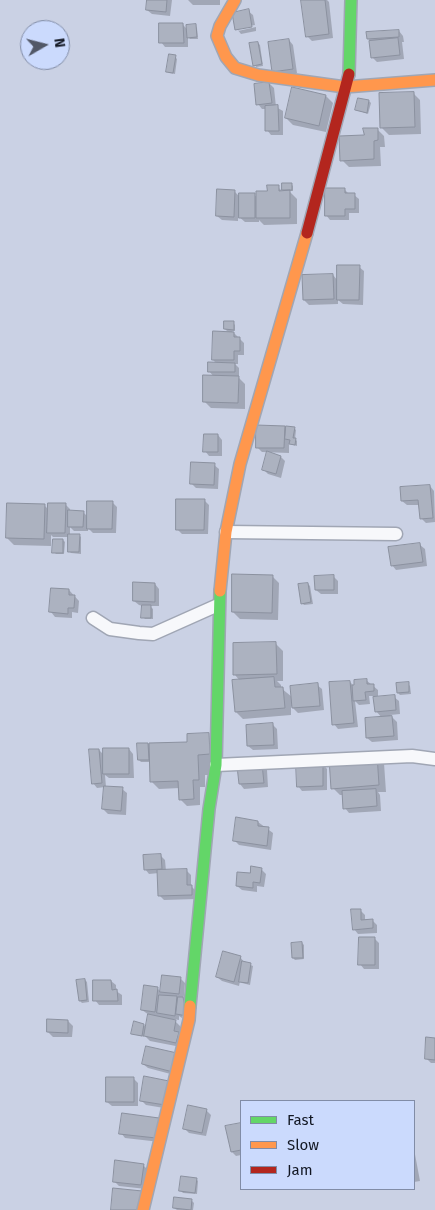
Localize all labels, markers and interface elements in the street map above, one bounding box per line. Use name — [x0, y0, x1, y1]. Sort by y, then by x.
north arrow — [20, 20, 70, 70]
text: N — [50, 37, 68, 49]
legend — [240, 1100, 415, 1190]
text: Fast — [287, 1111, 314, 1129]
text: Slow — [287, 1136, 319, 1154]
text: Jam — [287, 1161, 313, 1179]

